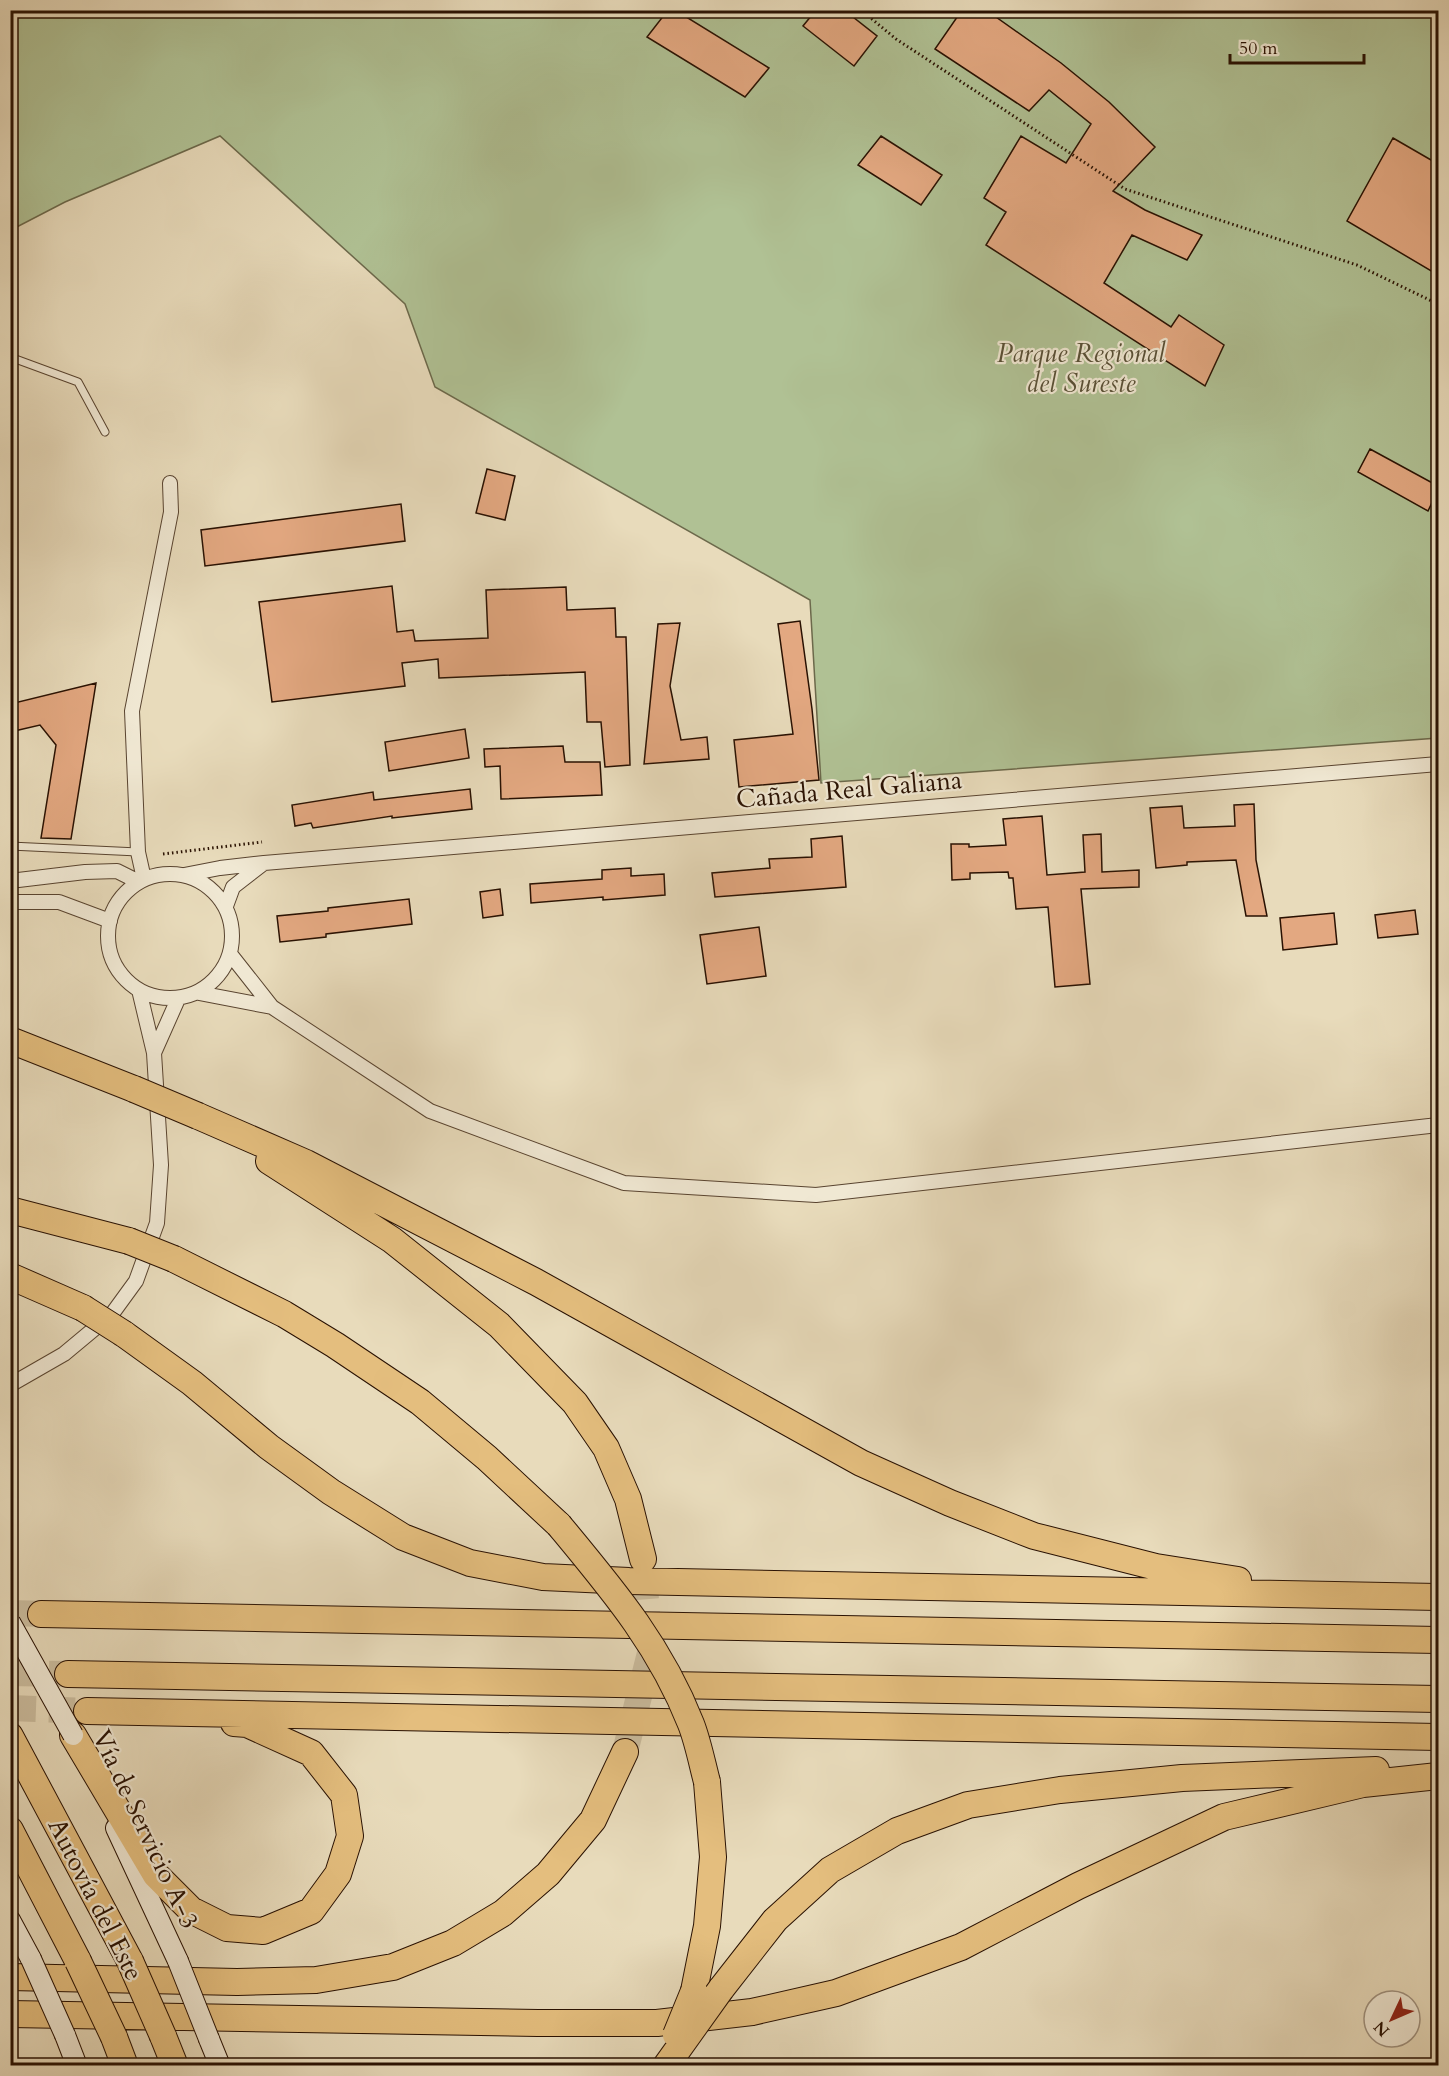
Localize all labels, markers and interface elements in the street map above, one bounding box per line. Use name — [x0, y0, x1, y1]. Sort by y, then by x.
scale bar — [1230, 27, 1364, 65]
text: 50 m — [1239, 36, 1278, 61]
park label: Parque Regional del Sureste — [997, 336, 1166, 401]
street label: Cañada Real Galiana — [735, 762, 964, 817]
street label: Vía de Servicio A-3 — [84, 1724, 207, 1934]
street label: Autovía del Este — [40, 1812, 151, 1986]
north arrow — [1362, 1989, 1422, 2049]
text: N — [1369, 2016, 1395, 2041]

